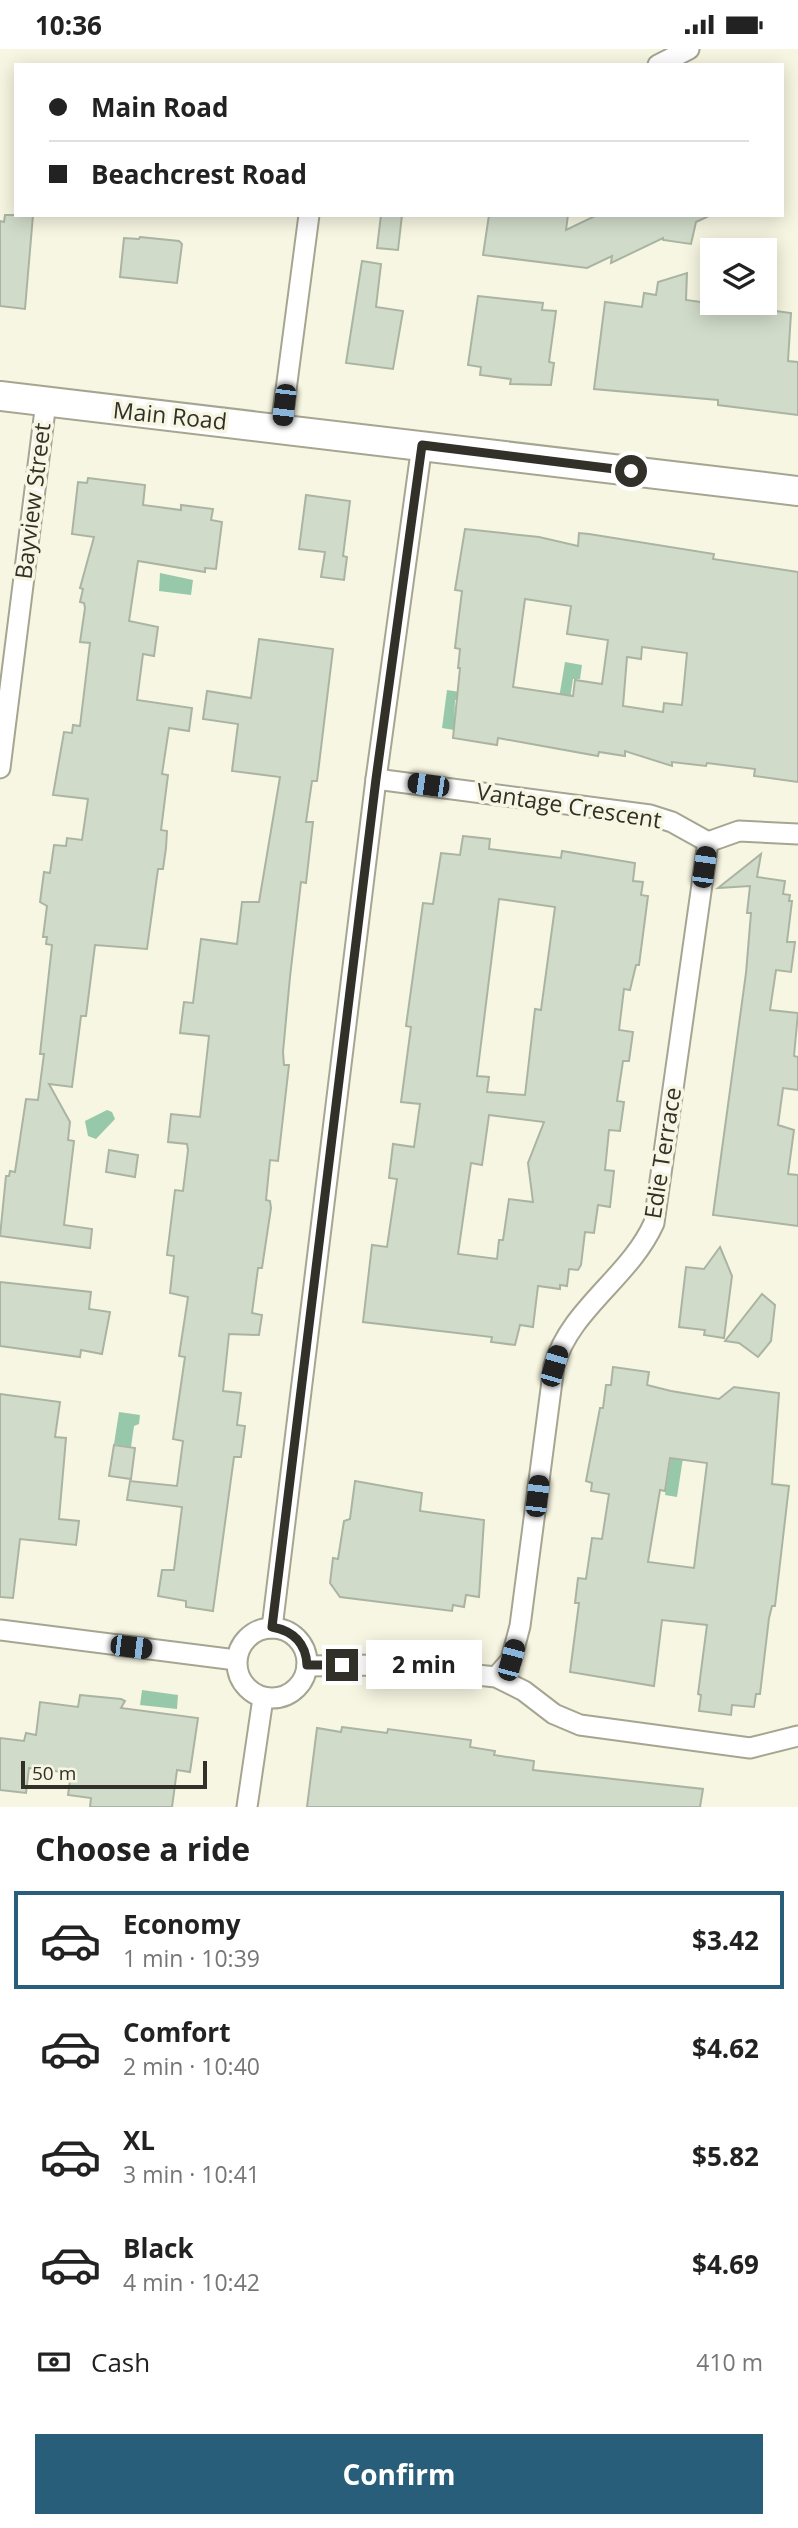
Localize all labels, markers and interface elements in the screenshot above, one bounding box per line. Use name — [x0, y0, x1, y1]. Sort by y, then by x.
text: 10:36 — [35, 7, 102, 43]
text: Main Road — [91, 89, 228, 125]
text: Beachcrest Road — [91, 156, 307, 192]
map controls — [700, 238, 777, 315]
button: layers — [700, 238, 777, 315]
car — [272, 383, 297, 427]
street label: Main Road — [112, 393, 229, 437]
street label: Bayview Street — [7, 421, 57, 581]
route start — [615, 455, 647, 487]
car — [406, 772, 451, 798]
street label: Vantage Crescent — [474, 775, 664, 835]
car — [691, 845, 718, 889]
street label: Edie Terrace — [636, 1085, 688, 1221]
car — [539, 1343, 570, 1389]
car — [525, 1474, 550, 1518]
car — [109, 1634, 154, 1660]
car — [496, 1637, 527, 1683]
callout: 2 min — [366, 1641, 482, 1689]
text: 2 min — [392, 1648, 456, 1680]
route end — [326, 1649, 358, 1681]
scale bar — [21, 1758, 206, 1790]
text: 50 m — [32, 1760, 76, 1786]
text: Choose a ride — [35, 1827, 250, 1870]
text: Economy — [123, 1906, 241, 1942]
icon: car — [39, 1909, 102, 1972]
text: $3.42 — [692, 1922, 759, 1958]
text: 1 min · 10:39 — [123, 1942, 260, 1974]
text: Comfort — [123, 2014, 230, 2050]
icon: car — [39, 2017, 102, 2080]
text: $4.62 — [692, 2030, 759, 2066]
text: 2 min · 10:40 — [123, 2050, 260, 2082]
text: XL — [123, 2122, 155, 2158]
icon: car — [39, 2125, 102, 2188]
text: $5.82 — [692, 2138, 759, 2174]
text: 3 min · 10:41 — [123, 2158, 260, 2190]
text: Black — [123, 2230, 194, 2266]
icon: car — [39, 2233, 102, 2296]
text: $4.69 — [692, 2246, 759, 2282]
text: 4 min · 10:42 — [123, 2266, 260, 2298]
icon: cash — [35, 2343, 73, 2381]
text: Cash — [91, 2344, 150, 2380]
text: 410 m — [696, 2346, 763, 2378]
button: Confirm — [35, 2434, 763, 2514]

